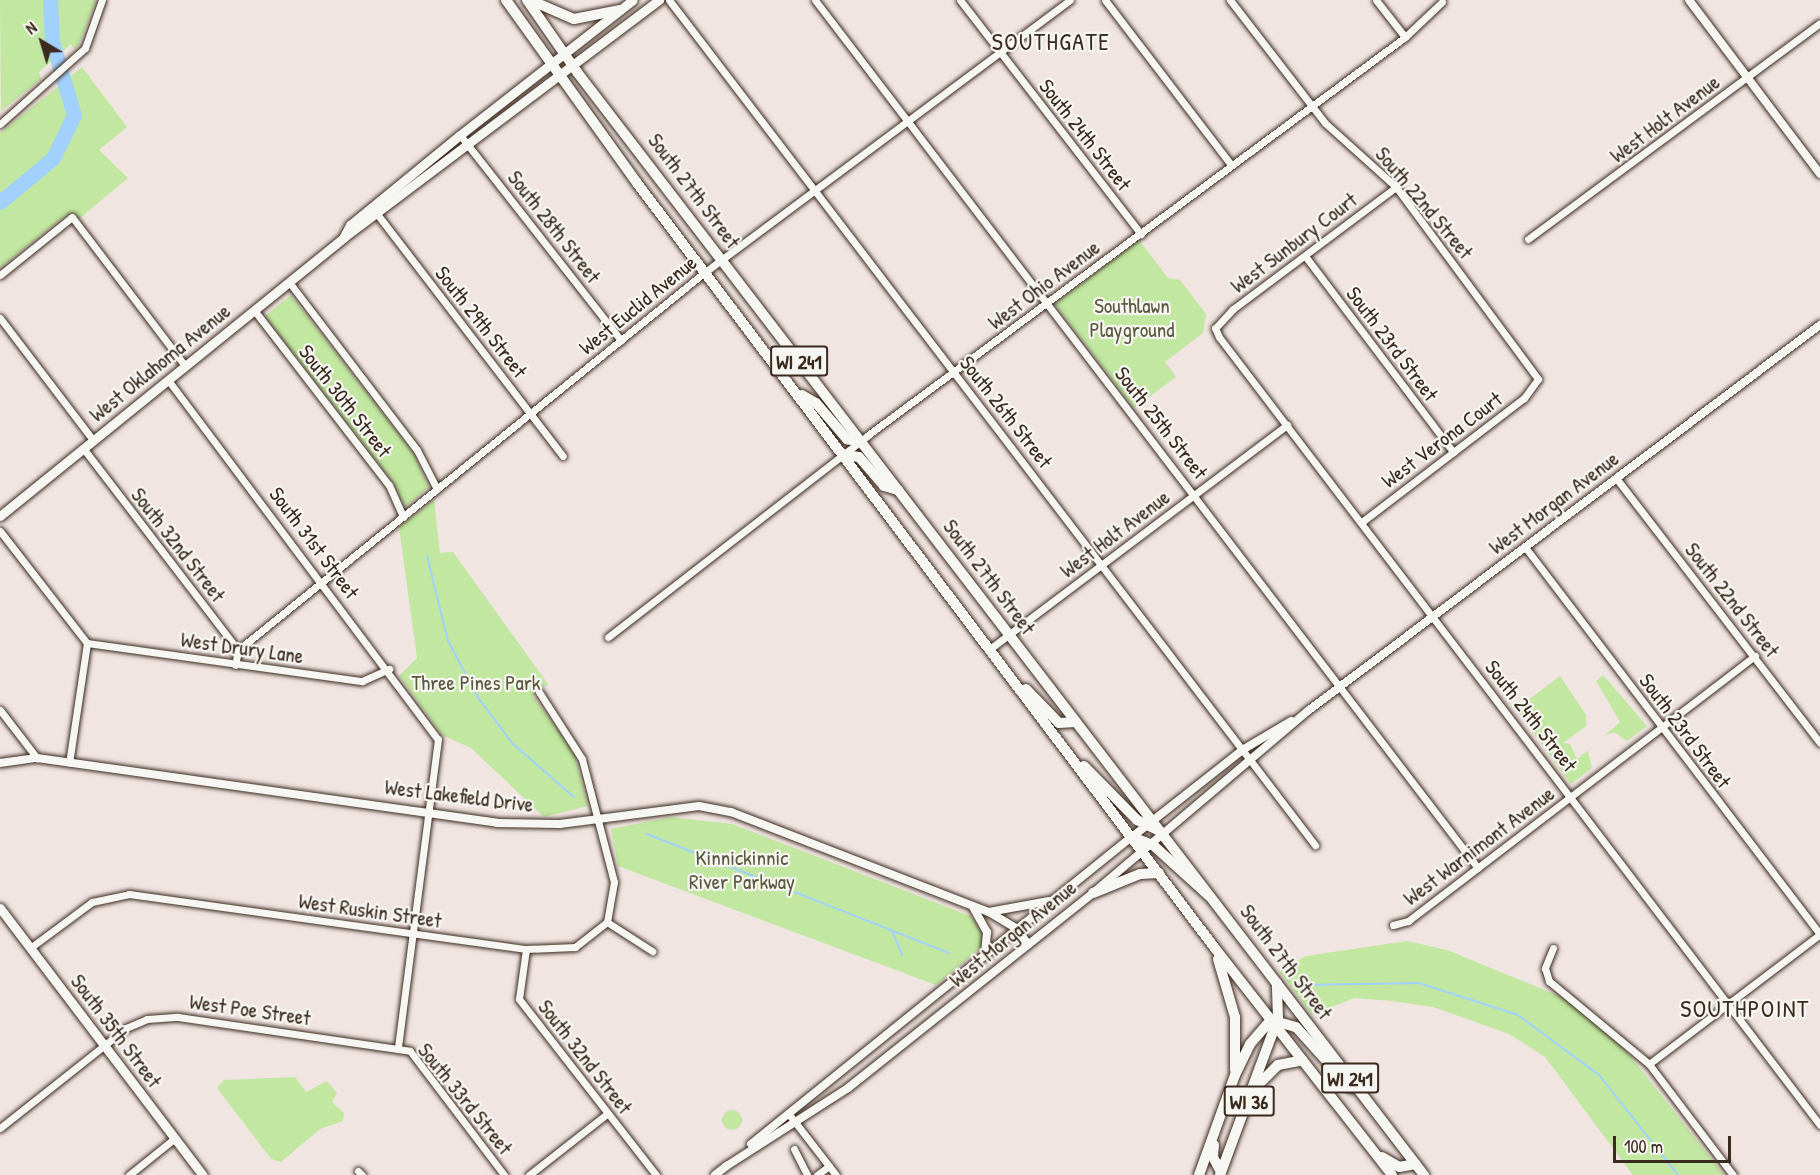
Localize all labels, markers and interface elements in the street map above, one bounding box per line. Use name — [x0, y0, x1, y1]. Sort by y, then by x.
north arrow — [12, 12, 72, 72]
text: N — [21, 17, 41, 39]
district label: SOUTHGATE — [992, 28, 1110, 56]
street label: West Holt Avenue — [1605, 70, 1725, 168]
street label: South 24th Street — [1034, 74, 1136, 196]
street label: South 27th Street — [643, 129, 745, 253]
street label: South 22nd Street — [1370, 142, 1478, 264]
street label: South 28th Street — [502, 166, 606, 288]
street label: West Sunbury Court — [1226, 187, 1362, 299]
street label: West Ohio Avenue — [983, 235, 1105, 335]
street label: West Euclid Avenue — [574, 250, 702, 360]
street label: South 29th Street — [430, 261, 532, 383]
street label: South 23rd Street — [1341, 282, 1443, 406]
park label: Southlawn Playground — [1090, 293, 1174, 343]
street label: West Oklahoma Avenue — [85, 299, 235, 427]
street label: South 30th Street — [293, 340, 397, 462]
road number: WI 241 — [769, 344, 829, 378]
street label: South 26th Street — [954, 351, 1058, 473]
street label: South 25th Street — [1109, 362, 1213, 484]
street label: West Verona Court — [1377, 386, 1507, 494]
street label: West Morgan Avenue — [1484, 446, 1624, 560]
street label: South 31st Street — [264, 482, 364, 604]
street label: South 32nd Street — [126, 483, 230, 607]
street label: West Holt Avenue — [1055, 485, 1175, 583]
street label: South 27th Street — [938, 515, 1040, 639]
street label: South 22nd Street — [1679, 538, 1785, 662]
street label: West Drury Lane — [179, 627, 305, 669]
street label: South 24th Street — [1480, 655, 1582, 777]
street label: South 23rd Street — [1634, 669, 1736, 793]
park label: Three Pines Park — [412, 670, 540, 696]
street label: West Lakefield Drive — [383, 774, 535, 818]
street label: West Warnimont Avenue — [1399, 781, 1559, 911]
park label: Kinnickinnic River Parkway — [689, 845, 795, 895]
street label: West Morgan Avenue — [945, 875, 1081, 993]
street label: West Ruskin Street — [297, 888, 443, 934]
street label: South 27th Street — [1235, 900, 1337, 1024]
street label: South 35th Street — [65, 969, 167, 1093]
street label: West Poe Street — [188, 989, 312, 1031]
street label: South 32nd Street — [533, 995, 637, 1119]
district label: SOUTHPOINT — [1680, 995, 1810, 1023]
street label: South 33rd Street — [412, 1038, 518, 1160]
road number: WI 241 — [1320, 1061, 1380, 1095]
road number: WI 36 — [1224, 1084, 1274, 1118]
scale bar — [1616, 1124, 1734, 1162]
text: 100 m — [1624, 1134, 1663, 1159]

